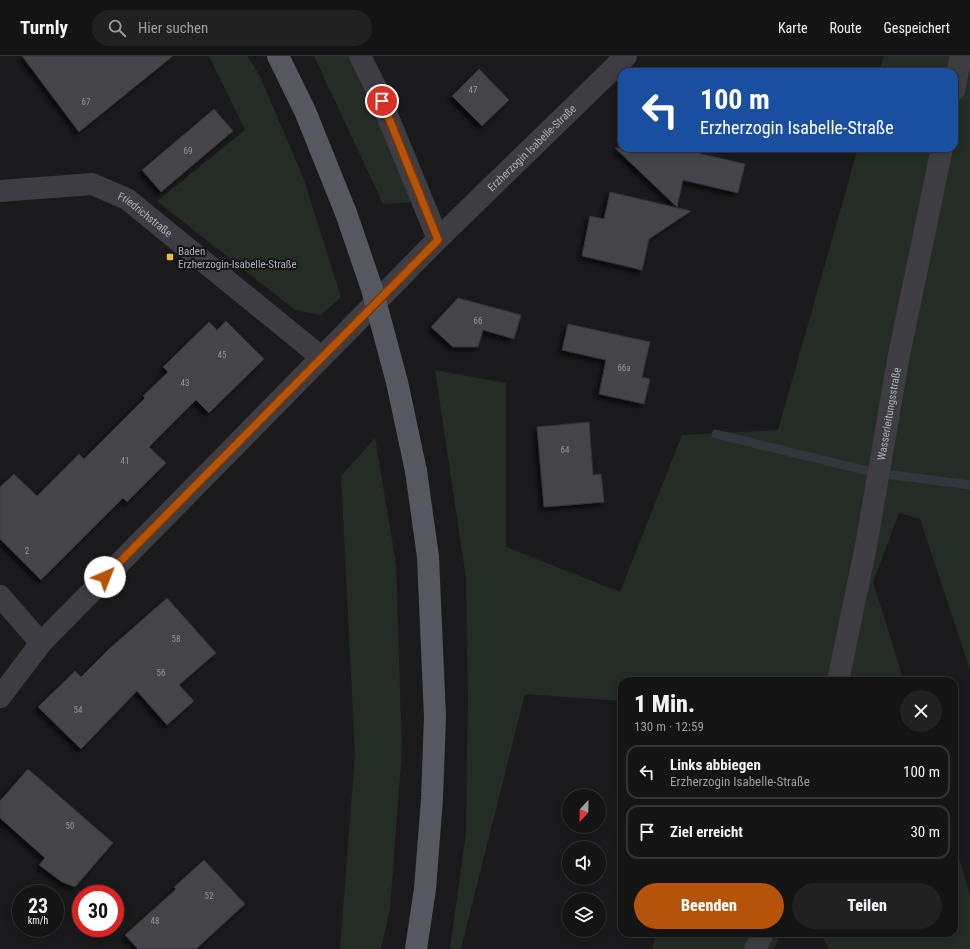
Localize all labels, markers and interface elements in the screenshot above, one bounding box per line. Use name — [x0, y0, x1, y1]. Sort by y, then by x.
search box — [92, 10, 372, 46]
text: Turnly — [20, 16, 68, 39]
icon: search — [106, 17, 128, 39]
text: Hier suchen — [138, 19, 208, 37]
text: Karte — [778, 20, 808, 36]
text: Route — [830, 20, 862, 36]
text: Gespeichert — [884, 20, 950, 36]
text: 100 m — [700, 83, 770, 116]
pin — [365, 84, 399, 118]
icon: left — [634, 84, 686, 136]
house number: 47 — [469, 85, 478, 95]
icon: arrive — [371, 90, 393, 112]
house number: 67 — [82, 97, 91, 107]
street label: Erzherzogin Isabelle-Straße — [485, 102, 579, 194]
text: Erzherzogin Isabelle-Straße — [700, 117, 894, 138]
house number: 69 — [184, 146, 192, 156]
street label: Friedrichstraße — [116, 190, 175, 240]
place label: Baden Erzherzogin-Isabelle-Straße — [178, 245, 297, 271]
marker: Baden Erzherzogin-Isabelle-Straße — [165, 252, 175, 262]
house number: 66 — [474, 316, 482, 326]
house number: 45 — [218, 350, 227, 360]
house number: 66a — [617, 363, 631, 373]
street label: Wasserleitungsstraße — [875, 366, 904, 461]
house number: 43 — [181, 378, 189, 388]
house number: 64 — [561, 445, 570, 455]
house number: 41 — [121, 456, 129, 466]
house number: 2 — [25, 546, 30, 556]
position arrow — [84, 556, 126, 598]
house number: 58 — [172, 634, 180, 644]
house number: 56 — [157, 668, 165, 678]
text: 1 Min. — [634, 690, 695, 718]
button: close — [900, 690, 942, 732]
house number: 54 — [74, 705, 83, 715]
text: 130 m · 12:59 — [634, 719, 704, 734]
text: Links abbiegen — [670, 756, 761, 774]
icon: left — [636, 761, 658, 783]
text: 100 m — [903, 763, 940, 781]
text: Erzherzogin Isabelle-Straße — [670, 774, 810, 789]
north arrow — [562, 789, 606, 833]
map controls — [562, 789, 606, 937]
house number: 50 — [66, 821, 74, 831]
icon: arrive — [636, 821, 658, 843]
text: Ziel erreicht — [670, 823, 743, 841]
text: 30 m — [910, 823, 940, 841]
button: sound — [562, 841, 606, 885]
button: Beenden — [634, 883, 784, 929]
button: Teilen — [792, 883, 942, 929]
speed limit sign: 30 — [72, 885, 124, 937]
house number: 52 — [205, 891, 214, 901]
button: layers — [562, 893, 606, 937]
text: 23 — [28, 894, 48, 918]
text: km/h — [28, 915, 48, 926]
house number: 48 — [151, 916, 159, 926]

